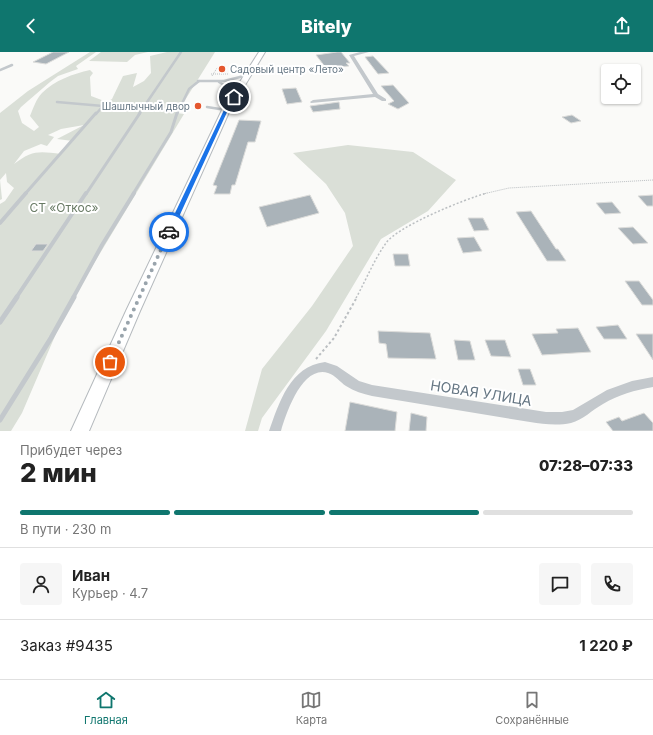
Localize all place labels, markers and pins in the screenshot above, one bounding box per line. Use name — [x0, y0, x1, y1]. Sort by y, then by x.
place label: Садовый центр «Лето» — [230, 63, 344, 75]
marker: Садовый центр «Лето» — [217, 64, 227, 74]
pin — [217, 80, 251, 114]
place label: Шашлычный двор — [102, 100, 190, 112]
marker: Шашлычный двор — [193, 101, 203, 111]
pin — [93, 345, 127, 379]

